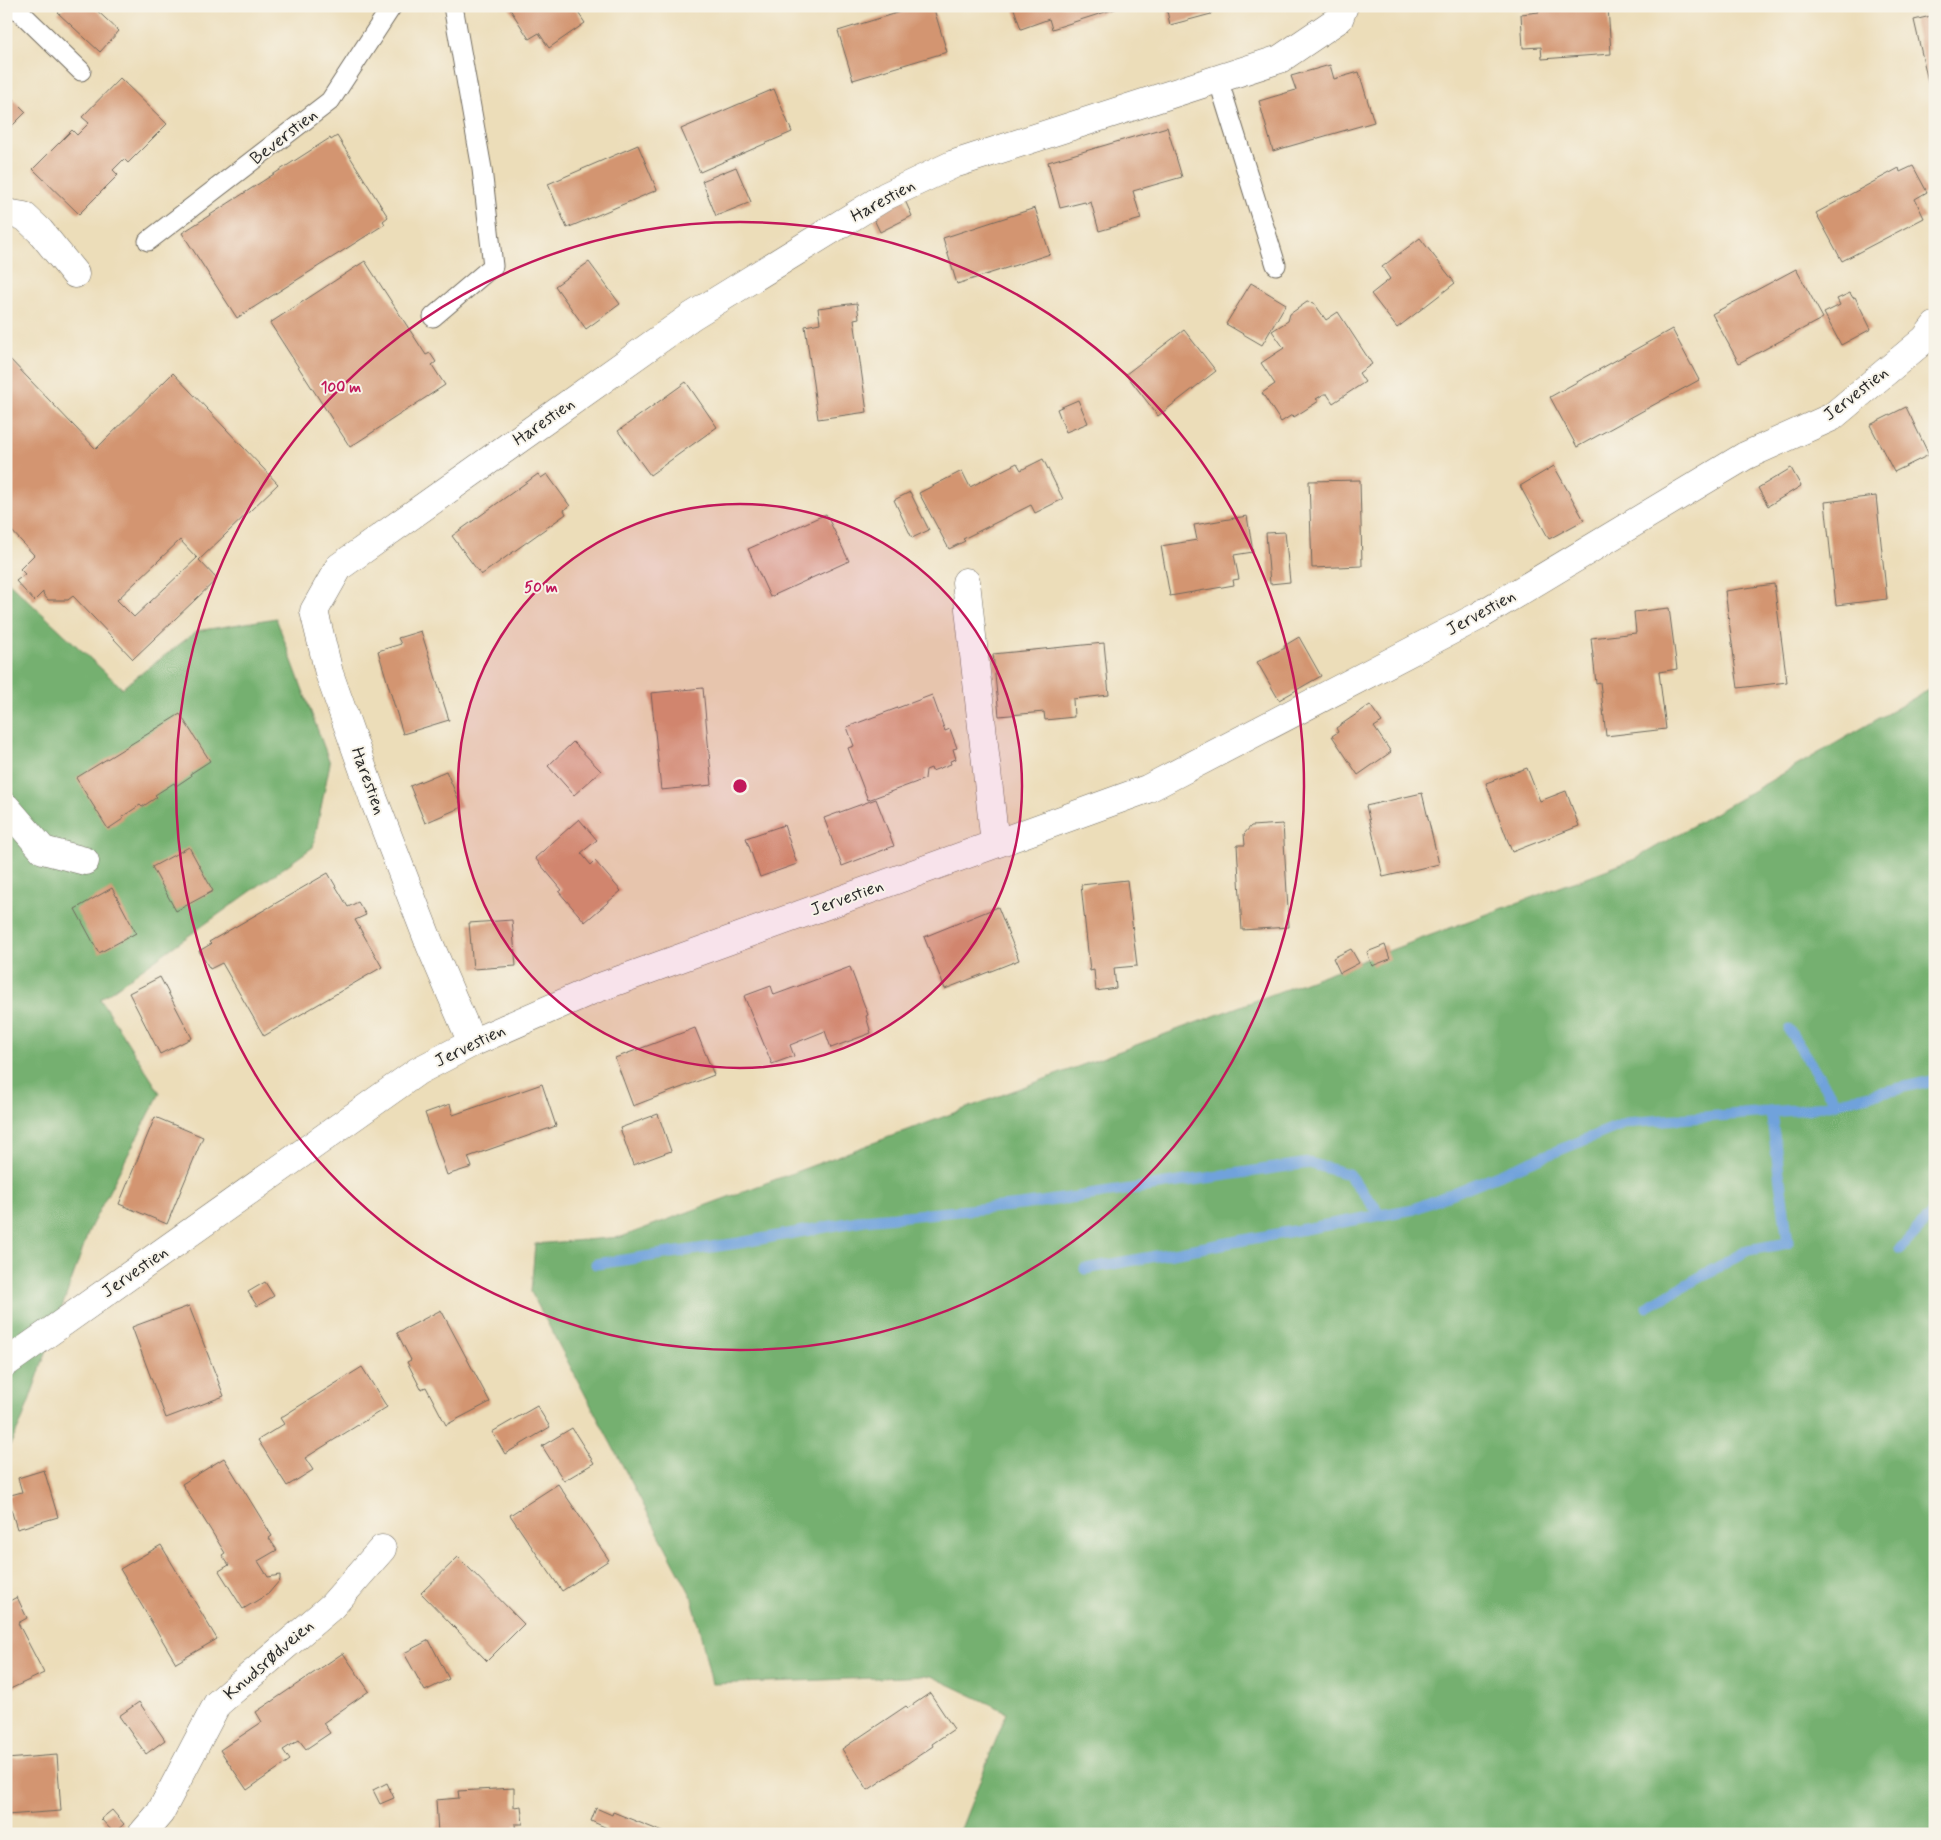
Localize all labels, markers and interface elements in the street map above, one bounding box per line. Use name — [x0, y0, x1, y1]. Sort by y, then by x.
street label: Beverstien — [245, 103, 323, 171]
street label: Harestien — [846, 173, 920, 229]
street label: Jervestien — [1819, 361, 1893, 427]
text: 100 m — [321, 378, 361, 398]
street label: Harestien — [508, 392, 580, 452]
text: 50 m — [524, 578, 558, 598]
street label: Jervestien — [1442, 584, 1520, 642]
street label: Harestien — [345, 744, 391, 818]
centre of rings — [731, 777, 749, 795]
street label: Jervestien — [807, 874, 887, 922]
street label: Jervestien — [431, 1019, 509, 1073]
street label: Jervestien — [97, 1240, 173, 1304]
street label: Knudsrødveien — [219, 1614, 319, 1706]

